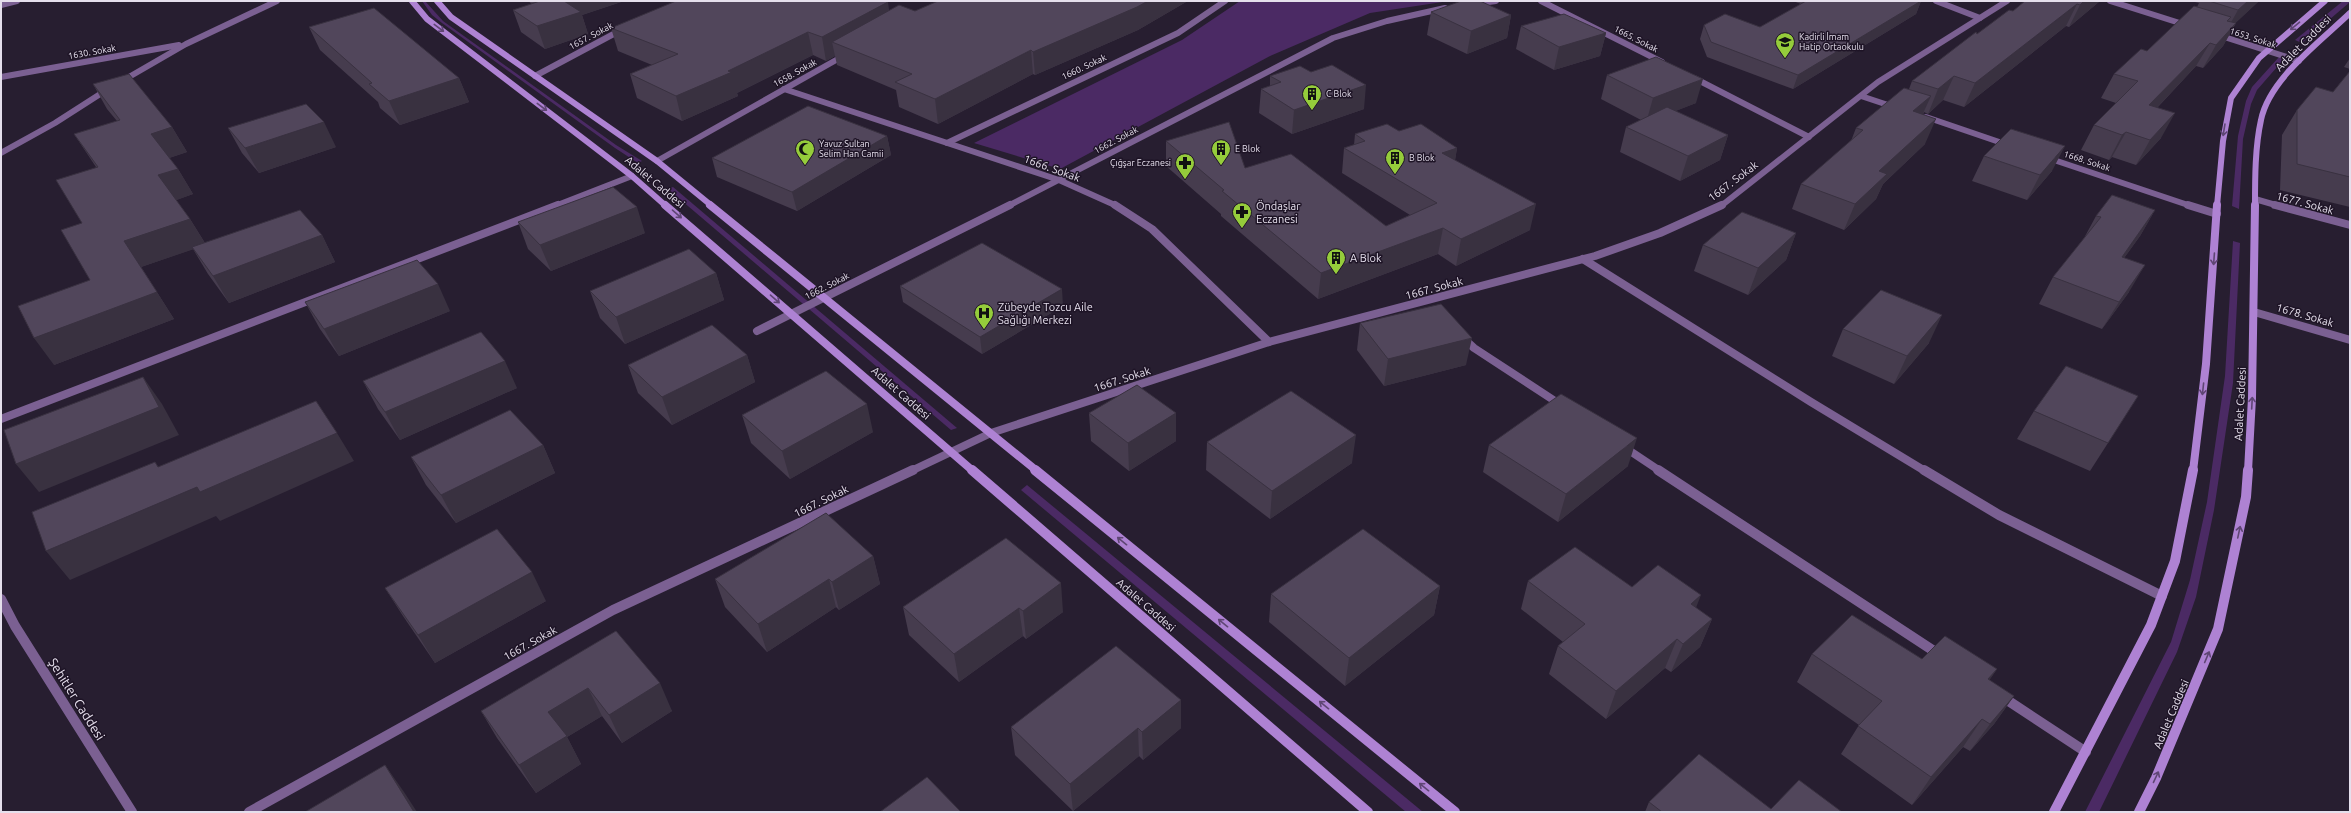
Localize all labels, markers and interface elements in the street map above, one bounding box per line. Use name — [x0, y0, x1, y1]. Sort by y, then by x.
street label: Adalet Caddesi — [2273, 13, 2333, 73]
street label: 1657. Sokak — [567, 20, 615, 52]
one-way arrow — [2290, 21, 2301, 30]
one-way arrow — [434, 24, 445, 32]
street label: 1665. Sokak — [1612, 24, 1660, 55]
street label: 1653. Sokak — [2228, 26, 2278, 50]
school or university icon: Kadirli İmam Hatip Ortaokulu — [1774, 31, 1796, 59]
place label: Kadirli İmam Hatip Ortaokulu — [1799, 32, 1864, 52]
street label: 1630. Sokak — [67, 43, 117, 61]
street label: 1660. Sokak — [1060, 52, 1108, 82]
street label: 1658. Sokak — [771, 57, 819, 89]
building icon: C Blok — [1301, 83, 1323, 111]
place label: C Blok — [1326, 89, 1352, 99]
one-way arrow — [537, 103, 548, 111]
one-way arrow — [2220, 123, 2228, 136]
street label: 1662. Sokak — [1092, 124, 1140, 156]
mosque icon: Yavuz Sultan Selim Han Camii — [794, 138, 816, 166]
building icon: E Blok — [1210, 138, 1232, 166]
place label: Yavuz Sultan Selim Han Camii — [819, 139, 883, 159]
place label: E Blok — [1235, 144, 1260, 154]
building icon: B Blok — [1384, 147, 1406, 175]
street label: 1668. Sokak — [2062, 149, 2112, 173]
street label: 1666. Sokak — [1022, 152, 1082, 184]
pharmacy icon: Çığşar Eczanesi — [1174, 152, 1196, 180]
place label: B Blok — [1409, 153, 1435, 163]
street label: Adalet Caddesi — [623, 154, 687, 210]
place label: Çığşar Eczanesi — [1110, 158, 1171, 168]
street label: 1667. Sokak — [1706, 158, 1761, 204]
street label: 1677. Sokak — [2275, 190, 2335, 217]
place label: Öndaşlar Eczanesi — [1256, 200, 1301, 225]
pharmacy icon: Öndaşlar Eczanesi — [1231, 201, 1253, 229]
one-way arrow — [671, 210, 682, 219]
building icon: A Blok — [1325, 247, 1347, 275]
place label: A Blok — [1350, 252, 1382, 264]
one-way arrow — [2211, 252, 2218, 265]
street label: 1662. Sokak — [803, 270, 851, 301]
street label: 1667. Sokak — [1404, 274, 1464, 301]
one-way arrow — [770, 295, 780, 304]
place label: Zübeyde Tozcu Aile Sağlığı Merkezi — [998, 301, 1093, 326]
street label: 1678. Sokak — [2275, 301, 2335, 329]
hospital icon: Zübeyde Tozcu Aile Sağlığı Merkezi — [973, 302, 995, 330]
street label: Adalet Caddesi — [869, 364, 933, 422]
street label: 1667. Sokak — [1092, 364, 1152, 394]
street label: Adalet Caddesi — [2232, 367, 2248, 441]
one-way arrow — [2200, 382, 2207, 395]
one-way arrow — [2248, 397, 2255, 410]
street label: 1667. Sokak — [792, 482, 851, 519]
one-way arrow — [2235, 526, 2243, 539]
one-way arrow — [1117, 536, 1128, 545]
street label: Adalet Caddesi — [1114, 576, 1178, 634]
one-way arrow — [1218, 618, 1228, 627]
street label: 1667. Sokak — [501, 623, 559, 663]
one-way arrow — [2203, 652, 2211, 664]
street label: Şehitler Caddesi — [46, 655, 108, 743]
street label: Adalet Caddesi — [2151, 678, 2191, 750]
one-way arrow — [1318, 701, 1329, 709]
one-way arrow — [2153, 772, 2161, 784]
one-way arrow — [1419, 783, 1430, 792]

